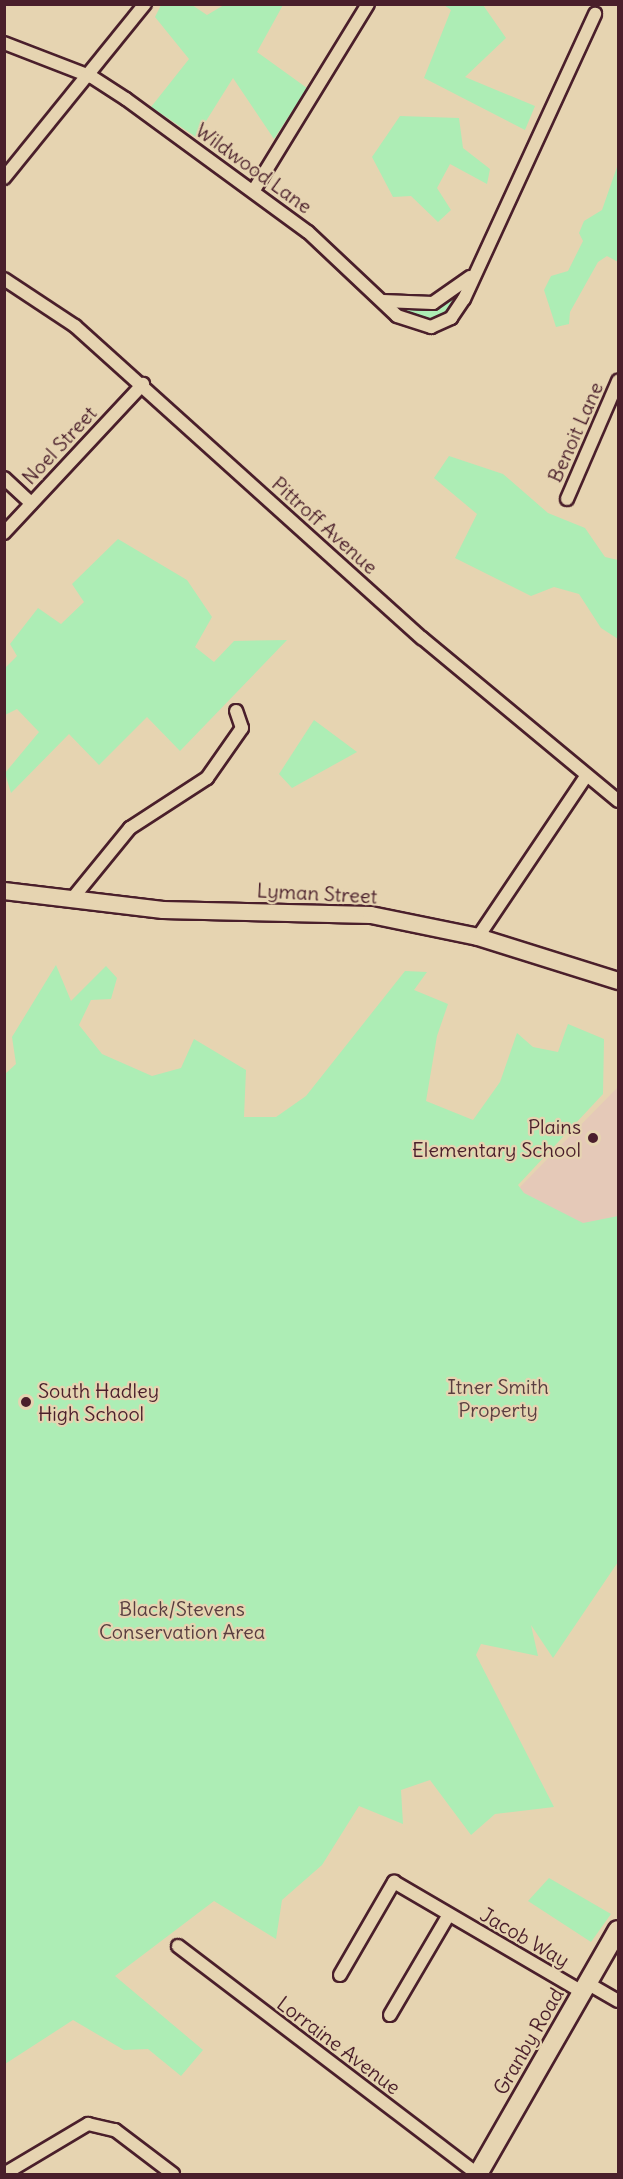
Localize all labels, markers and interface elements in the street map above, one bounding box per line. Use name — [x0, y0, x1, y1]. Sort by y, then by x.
street label: Wildwood Lane — [191, 118, 317, 218]
street label: Benoit Lane — [542, 378, 608, 486]
street label: Noel Street — [17, 401, 101, 489]
street label: Pittroff Avenue — [267, 471, 383, 579]
street label: Lyman Street — [256, 878, 378, 908]
place label: Plains Elementary School — [412, 1114, 581, 1161]
marker: Plains Elementary School — [586, 1131, 600, 1145]
park label: Itner Smith Property — [447, 1374, 549, 1421]
place label: South Hadley High School — [38, 1378, 159, 1425]
marker: South Hadley High School — [19, 1395, 33, 1409]
park label: Black/Stevens Conservation Area — [99, 1596, 265, 1643]
street label: Jacob Way — [476, 1902, 574, 1972]
street label: Granby Road — [488, 1983, 568, 2099]
street label: Lorraine Avenue — [273, 1991, 405, 2099]

